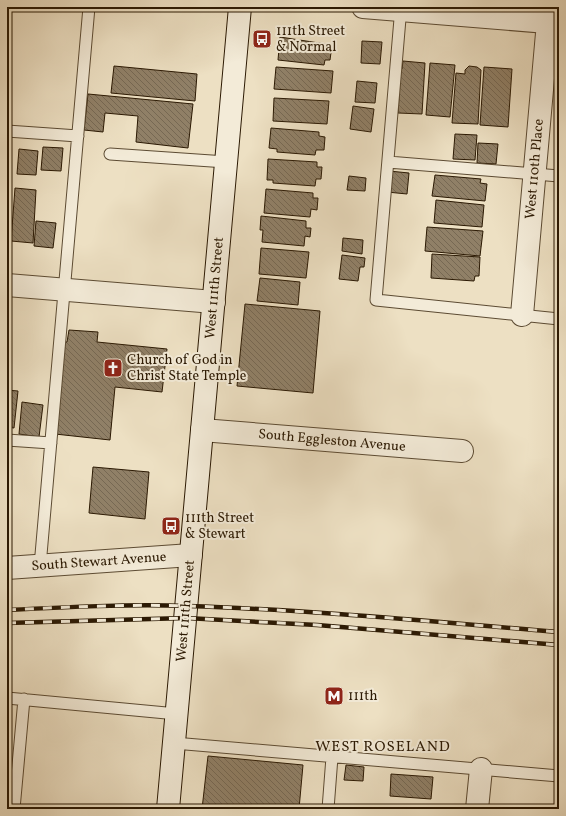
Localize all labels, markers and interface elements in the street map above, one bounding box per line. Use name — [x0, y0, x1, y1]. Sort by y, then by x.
place label: 111th Street & Normal — [276, 22, 345, 57]
bus stop icon: 111th Street & Normal — [251, 28, 273, 50]
street label: West 110th Place — [521, 118, 549, 220]
street label: West 111th Street — [201, 236, 229, 340]
place label: Church of God in Christ State Temple — [127, 351, 247, 386]
church icon: Church of God in Christ State Temple — [102, 357, 124, 379]
street label: South Eggleston Avenue — [258, 425, 407, 457]
place label: 111th Street & Stewart — [185, 509, 254, 544]
bus stop icon: 111th Street & Stewart — [160, 515, 182, 537]
street label: South Stewart Avenue — [31, 548, 168, 576]
street label: West 111th Street — [172, 559, 200, 663]
metro station icon: 111th — [323, 685, 345, 707]
place label: 111th — [348, 687, 378, 706]
district label: WEST ROSELAND — [315, 737, 451, 758]

